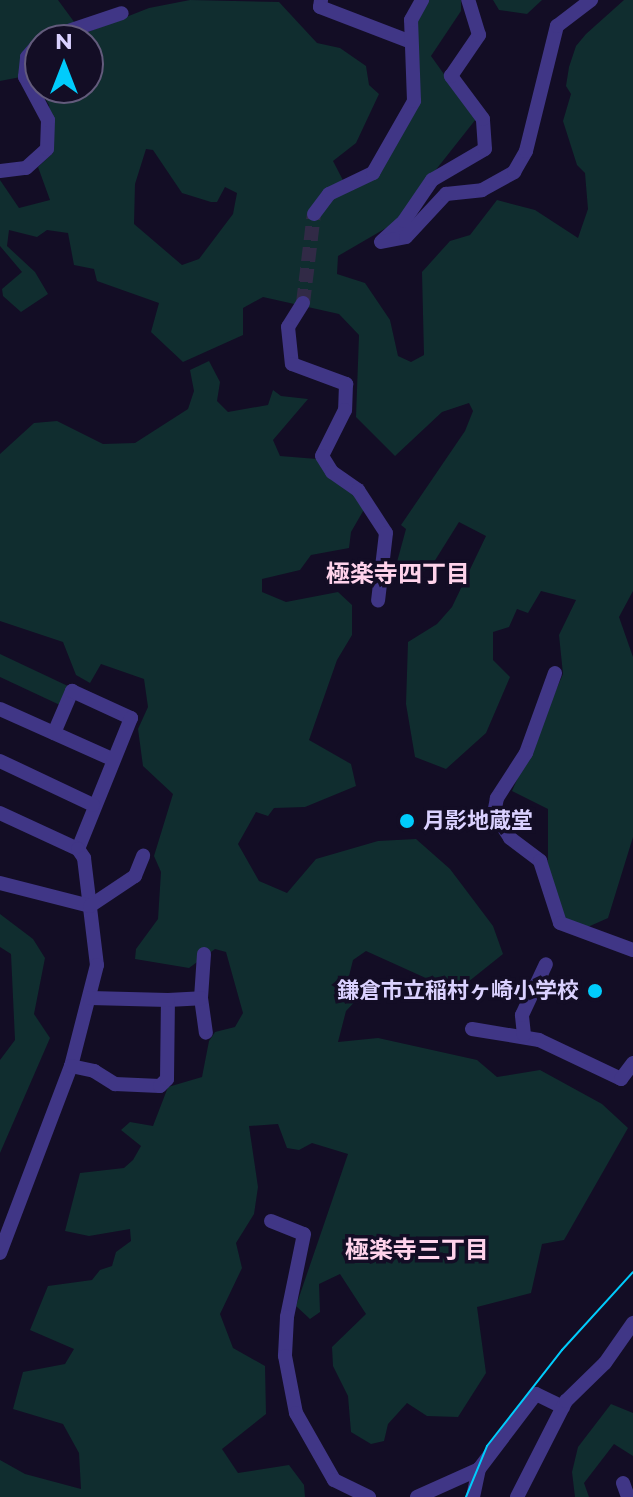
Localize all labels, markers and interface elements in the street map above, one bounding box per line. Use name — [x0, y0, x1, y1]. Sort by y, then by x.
north arrow — [24, 24, 104, 104]
text: N — [55, 28, 73, 55]
district label: 極楽寺四丁目 — [326, 560, 470, 588]
place label: 月影地蔵堂 — [423, 808, 533, 834]
marker: 月影地蔵堂 — [398, 812, 416, 830]
place label: 鎌倉市立稲村ヶ崎小学校 — [337, 978, 579, 1004]
marker: 鎌倉市立稲村ヶ崎小学校 — [586, 982, 604, 1000]
district label: 極楽寺三丁目 — [345, 1236, 489, 1264]

